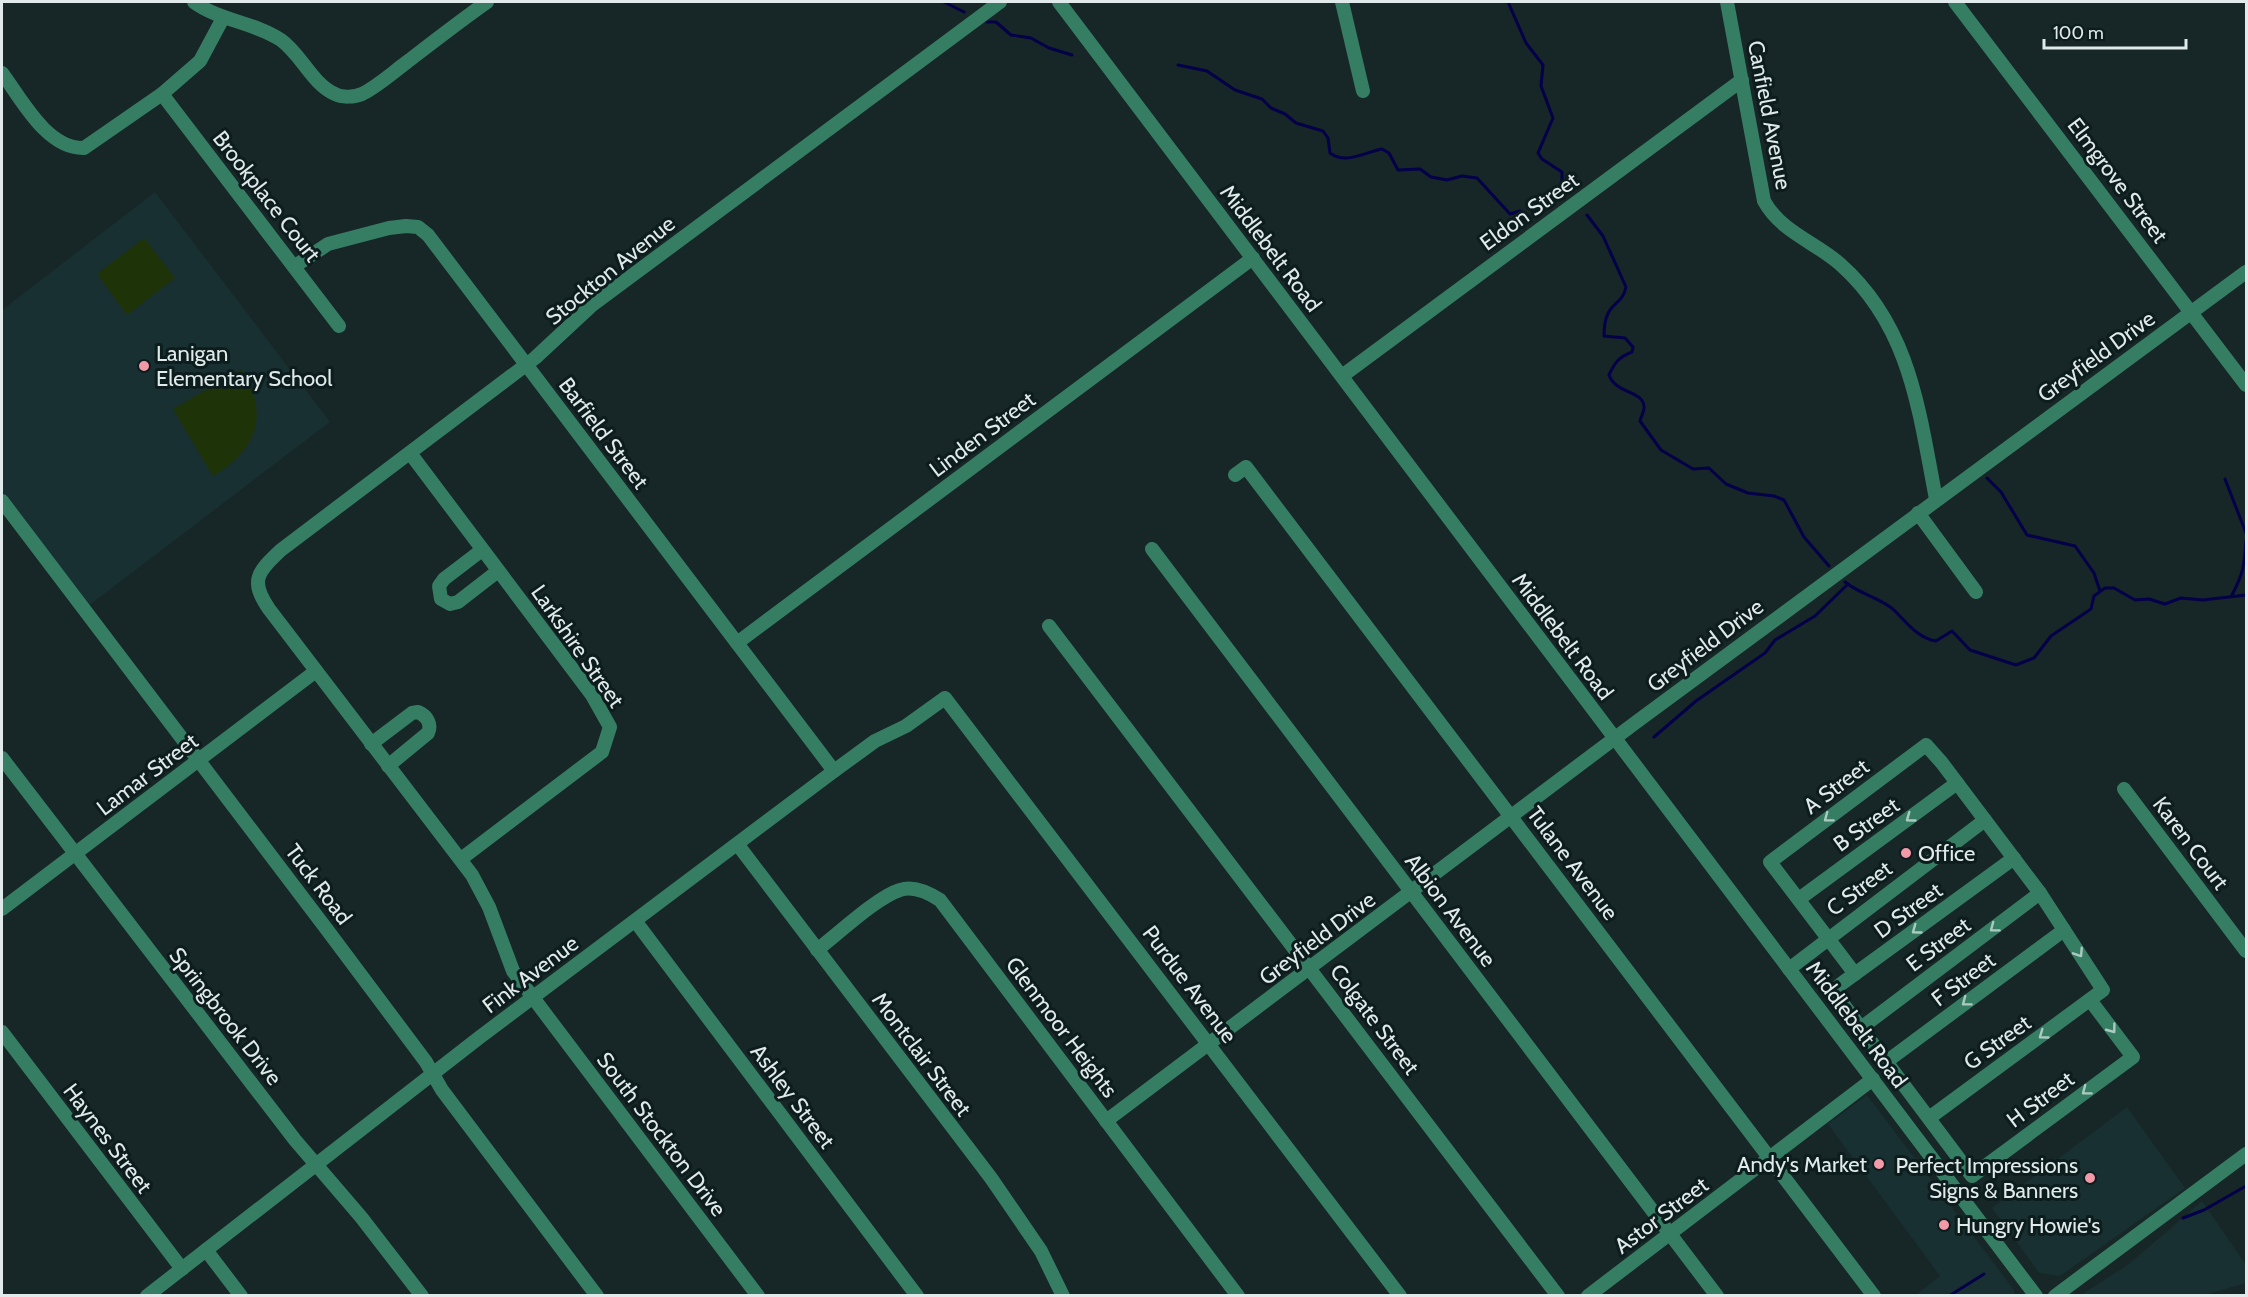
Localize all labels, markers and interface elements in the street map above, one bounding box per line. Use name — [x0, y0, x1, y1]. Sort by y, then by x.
scale bar — [2044, 12, 2186, 50]
text: 100 m — [2053, 22, 2104, 44]
street label: Canfield Avenue — [1742, 38, 1797, 192]
street label: Elmgrove Street — [2062, 112, 2174, 249]
street label: Brookplace Court — [207, 125, 327, 268]
street label: Eldon Street — [1475, 166, 1584, 256]
street label: Middlebelt Road — [1214, 180, 1327, 317]
street label: Stockton Avenue — [540, 210, 680, 331]
street label: Greyfield Drive — [2032, 305, 2160, 408]
place label: Lanigan Elementary School — [156, 340, 333, 392]
marker: Lanigan Elementary School — [137, 359, 151, 373]
street label: Barfield Street — [553, 372, 655, 495]
street label: Linden Street — [924, 386, 1041, 483]
street label: Middlebelt Road — [1506, 568, 1619, 705]
street label: Larkshire Street — [525, 580, 630, 713]
street label: Greyfield Drive — [1642, 593, 1769, 698]
street label: Lamar Street — [91, 727, 204, 821]
street label: A Street — [1798, 753, 1875, 820]
street label: B Street — [1828, 791, 1905, 857]
street label: Karen Court — [2147, 791, 2235, 896]
street label: Tulane Avenue — [1521, 801, 1624, 925]
one-way arrow — [1824, 811, 1835, 822]
one-way arrow — [1906, 811, 1917, 822]
street label: Tuck Road — [280, 839, 358, 930]
place label: Office — [1918, 840, 1975, 867]
marker: Office — [1899, 846, 1913, 860]
street label: Albion Avenue — [1399, 848, 1502, 972]
street label: C Street — [1821, 855, 1898, 922]
street label: D Street — [1869, 876, 1948, 944]
street label: Greyfield Drive — [1254, 886, 1381, 991]
street label: E Street — [1901, 911, 1976, 977]
street label: Purdue Avenue — [1137, 920, 1243, 1048]
one-way arrow — [1989, 921, 2000, 932]
one-way arrow — [1911, 923, 1922, 934]
street label: Fink Avenue — [477, 930, 584, 1019]
street label: Springbrook Drive — [164, 942, 288, 1090]
street label: F Street — [1926, 946, 2001, 1012]
one-way arrow — [2072, 947, 2083, 958]
street label: Glenmoor Heights — [1000, 952, 1123, 1103]
street label: Middlebelt Road — [1800, 956, 1913, 1093]
street label: Colgate Street — [1324, 958, 1425, 1081]
street label: Montclair Street — [866, 987, 977, 1122]
one-way arrow — [1962, 995, 1973, 1006]
street label: G Street — [1959, 1009, 2037, 1076]
one-way arrow — [2104, 1022, 2115, 1033]
one-way arrow — [2039, 1028, 2050, 1039]
street label: Ashley Street — [745, 1039, 841, 1154]
street label: South Stockton Drive — [591, 1047, 732, 1222]
street label: H Street — [2001, 1065, 2080, 1133]
street label: Haynes Street — [57, 1078, 158, 1199]
one-way arrow — [2081, 1084, 2092, 1095]
place label: Andy's Market — [1737, 1151, 1868, 1178]
place label: Perfect Impressions Signs & Banners — [1896, 1152, 2078, 1204]
marker: Andy's Market — [1872, 1157, 1886, 1171]
street label: Astor Street — [1609, 1171, 1714, 1259]
marker: Perfect Impressions Signs & Banners — [2083, 1171, 2097, 1185]
place label: Hungry Howie's — [1956, 1212, 2100, 1239]
marker: Hungry Howie's — [1937, 1218, 1951, 1232]

